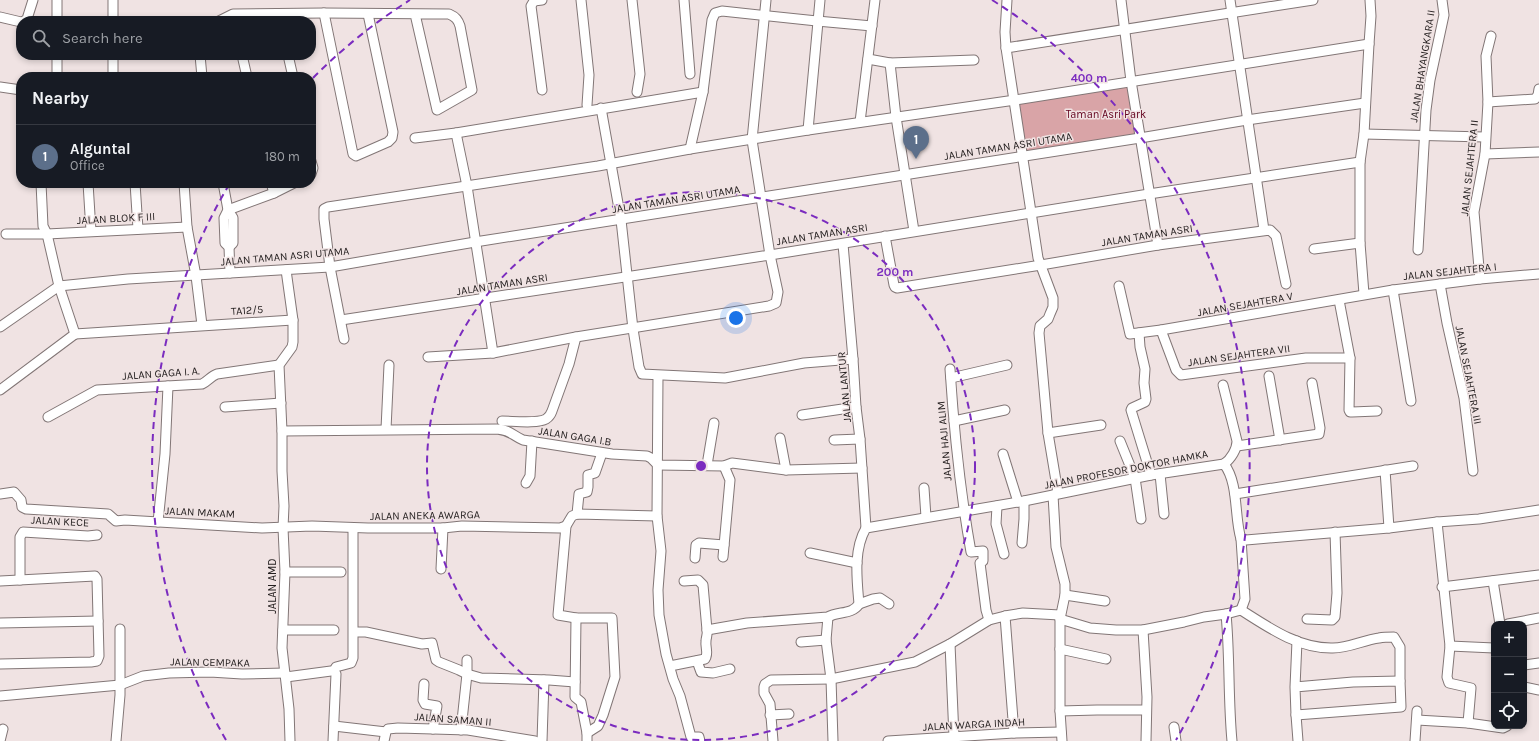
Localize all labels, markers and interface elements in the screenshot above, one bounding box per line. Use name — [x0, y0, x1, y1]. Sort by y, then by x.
street label: JALAN BHAYANGKARA II — [1407, 9, 1438, 123]
search box — [16, 16, 316, 60]
icon: search — [30, 27, 52, 49]
text: Search here — [62, 29, 143, 47]
text: 400 m — [1071, 71, 1107, 85]
text: Nearby — [32, 88, 89, 108]
park label: Taman Asri Park — [1066, 108, 1146, 121]
street label: JALAN SEJAHTERA II — [1458, 119, 1481, 217]
pin: 1 — [903, 126, 929, 159]
street label: JALAN TAMAN ASRI UTAMA — [943, 130, 1074, 163]
text: Alguntal — [70, 140, 131, 158]
text: 1 — [43, 149, 47, 164]
text: 180 m — [265, 149, 300, 164]
text: Office — [70, 158, 105, 173]
street label: JALAN TAMAN ASRI UTAMA — [611, 183, 742, 216]
street label: JALAN BLOK F III — [77, 210, 155, 227]
street label: JALAN TAMAN ASRI — [775, 221, 869, 248]
street label: JALAN TAMAN ASRI — [1100, 222, 1194, 249]
street label: JALAN TAMAN ASRI UTAMA — [220, 244, 351, 269]
street label: JALAN SEJAHTERA I — [1403, 260, 1497, 283]
text: 200 m — [877, 265, 913, 279]
street label: JALAN TAMAN ASRI — [455, 271, 549, 298]
street label: JALAN SEJAHTERA V — [1196, 290, 1294, 319]
street label: TA12/5 — [230, 303, 264, 318]
your location — [726, 308, 746, 328]
street label: JALAN SEJAHTERA III — [1453, 325, 1484, 425]
street label: JALAN SEJAHTERA VII — [1187, 342, 1291, 369]
street label: JALAN LANTUR — [835, 351, 854, 423]
street label: JALAN GAGA I. A. — [122, 364, 200, 383]
street label: JALAN HAJI ALIM — [935, 401, 954, 481]
street label: JALAN GAGA I.B — [538, 424, 612, 449]
street label: JALAN PROFESOR DOKTOR HAMKA — [1043, 447, 1210, 492]
centre of rings — [694, 459, 708, 473]
street label: JALAN MAKAM — [165, 504, 235, 521]
street label: JALAN ANEKA AWARGA — [370, 508, 481, 523]
street label: JALAN KECE — [31, 513, 89, 530]
street label: JALAN AMD — [266, 558, 279, 614]
map controls — [1491, 621, 1527, 729]
button: + — [1491, 621, 1527, 657]
street label: JALAN CEMPAKA — [170, 655, 251, 670]
button: − — [1491, 657, 1527, 693]
button: locate — [1491, 693, 1527, 729]
street label: JALAN SAMAN II — [414, 710, 492, 729]
street label: JALAN WARGA INDAH — [923, 715, 1026, 734]

